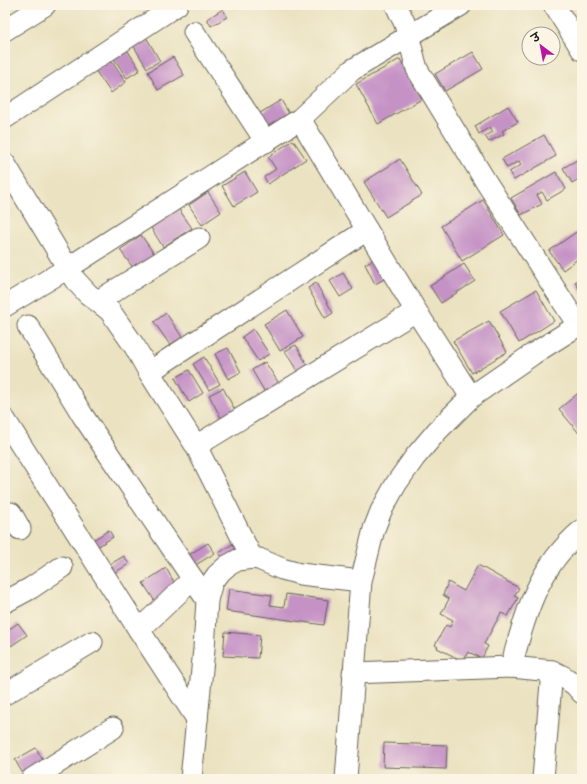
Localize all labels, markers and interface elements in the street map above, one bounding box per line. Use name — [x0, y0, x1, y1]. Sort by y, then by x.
north arrow — [521, 26, 561, 66]
text: उ — [528, 29, 544, 46]

